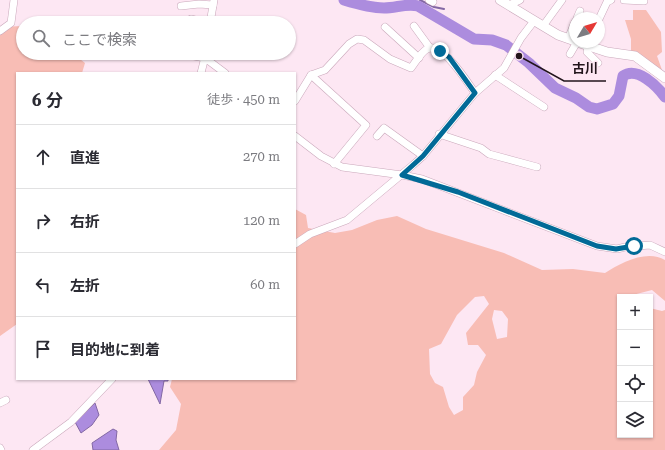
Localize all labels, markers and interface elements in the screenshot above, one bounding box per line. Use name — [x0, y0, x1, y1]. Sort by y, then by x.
north arrow — [569, 12, 605, 48]
search box — [16, 16, 296, 60]
icon: search — [30, 27, 52, 49]
text: ここで検索 — [62, 31, 137, 49]
route end — [431, 42, 449, 60]
callout: 古川 — [564, 56, 606, 81]
text: 古川 — [572, 61, 598, 76]
text: 6 分 — [32, 90, 63, 110]
text: 徒歩 · 450 m — [207, 92, 280, 107]
icon: ahead — [32, 146, 54, 168]
text: 直進 — [70, 149, 100, 167]
text: 270 m — [243, 149, 280, 164]
icon: right — [32, 210, 54, 232]
text: 右折 — [70, 213, 100, 231]
text: 120 m — [243, 213, 280, 228]
route start — [625, 237, 643, 255]
icon: left — [32, 274, 54, 296]
text: 左折 — [70, 277, 100, 295]
text: 60 m — [250, 277, 280, 292]
map controls — [617, 294, 653, 438]
button: + — [617, 294, 653, 330]
button: − — [617, 330, 653, 366]
icon: arrive — [32, 338, 54, 360]
text: 目的地に到着 — [70, 341, 160, 359]
button: locate — [617, 366, 653, 402]
button: layers — [617, 402, 653, 438]

